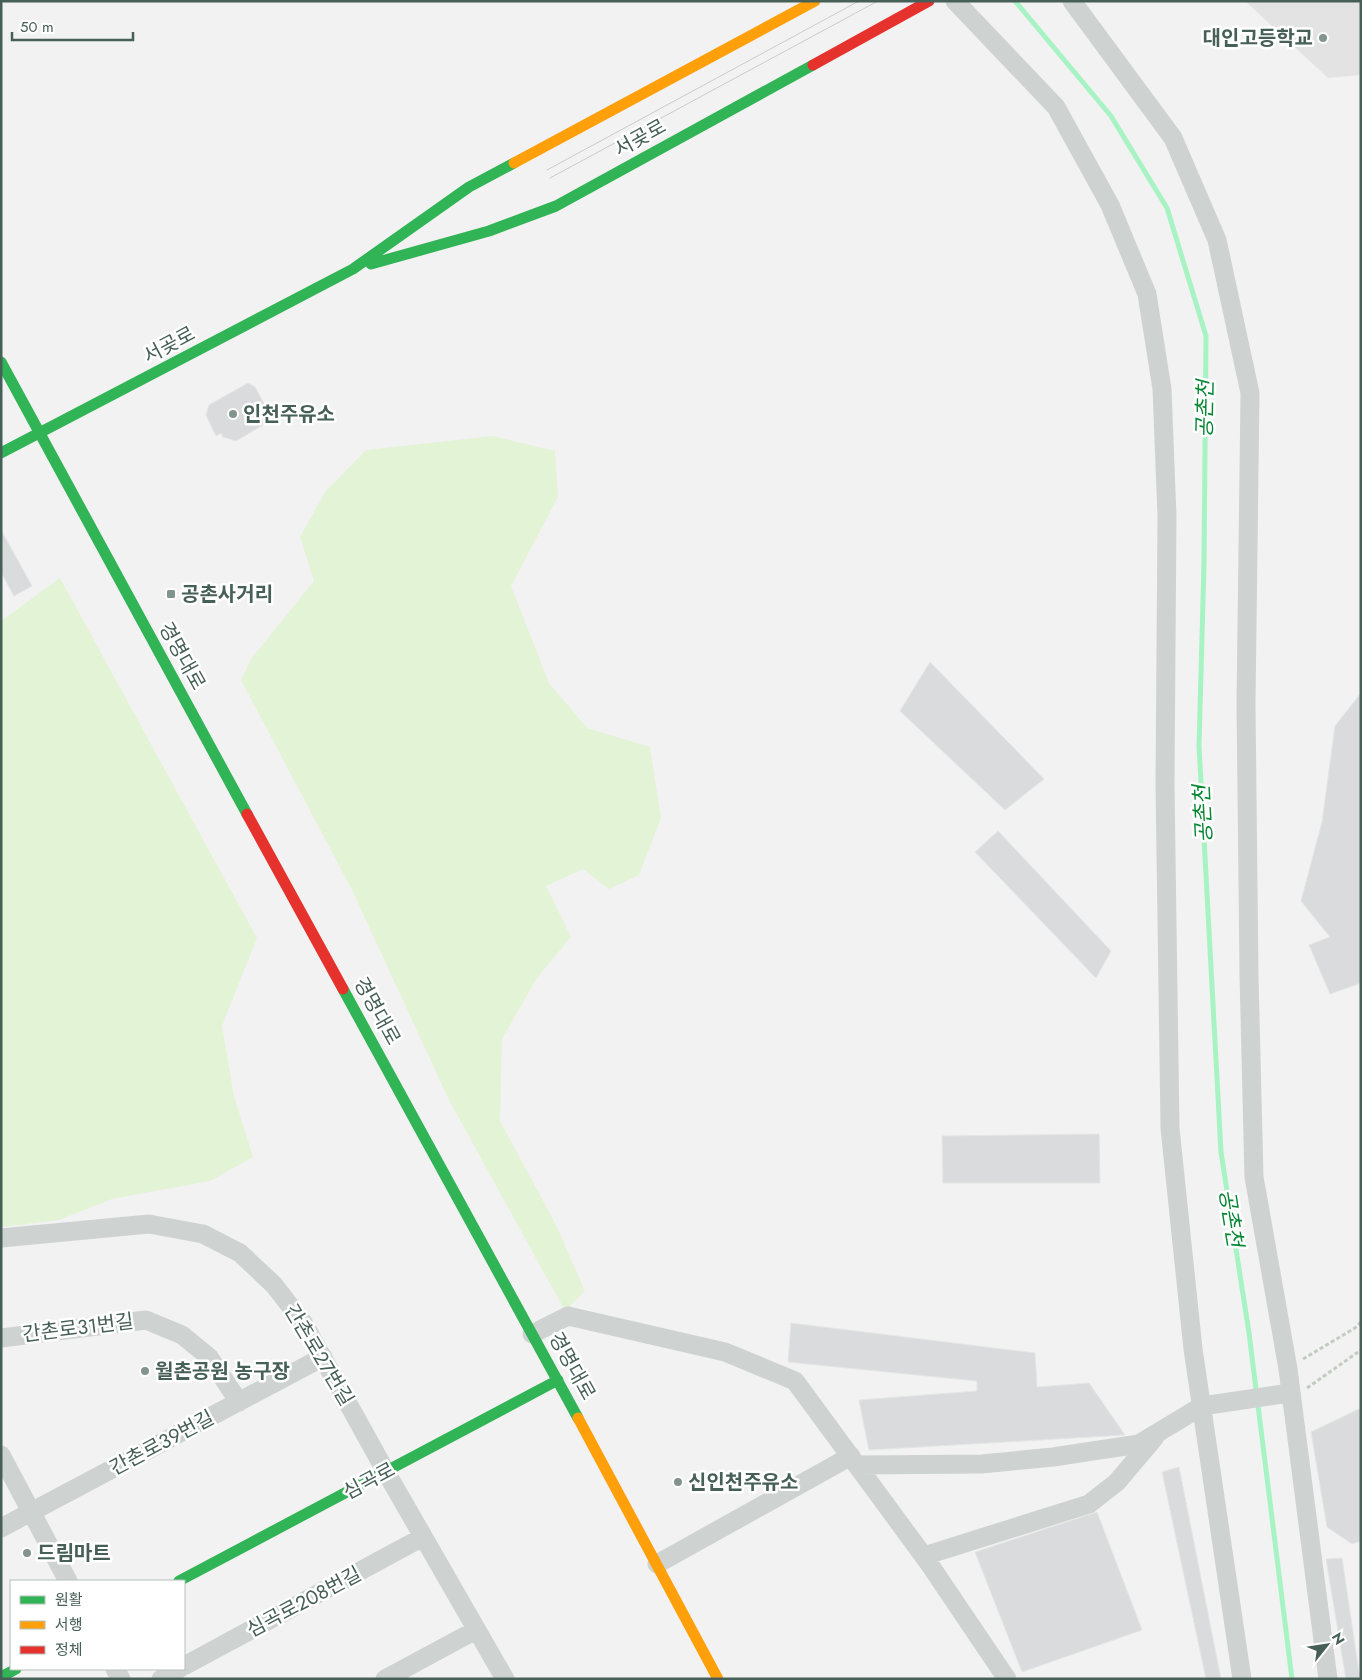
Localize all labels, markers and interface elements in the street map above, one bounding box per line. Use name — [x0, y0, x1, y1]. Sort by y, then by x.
scale bar — [12, 10, 134, 42]
text: 50 m — [20, 16, 54, 38]
place label: 대인고등학교 — [1203, 24, 1313, 53]
marker: 대인고등학교 — [1317, 32, 1329, 44]
street label: 서곶로 — [609, 112, 671, 164]
street label: 서곶로 — [138, 319, 200, 371]
water label: 공촌천 — [1189, 377, 1221, 438]
place label: 인천주유소 — [243, 400, 335, 429]
marker: 인천주유소 — [227, 408, 239, 420]
place label: 공촌사거리 — [181, 580, 273, 609]
marker: 공촌사거리 — [165, 588, 177, 600]
street label: 경명대로 — [151, 617, 213, 695]
water label: 공촌천 — [1186, 782, 1219, 844]
street label: 경명대로 — [346, 972, 408, 1050]
water label: 공촌천 — [1212, 1187, 1251, 1252]
street label: 간촌로27번길 — [277, 1299, 361, 1411]
street label: 간촌로31번길 — [21, 1307, 135, 1349]
street label: 경명대로 — [541, 1327, 603, 1405]
place label: 월촌공원 농구장 — [155, 1357, 290, 1386]
marker: 월촌공원 농구장 — [139, 1365, 151, 1377]
street label: 간촌로39번길 — [105, 1403, 219, 1483]
street label: 심곡로 — [338, 1455, 400, 1507]
place label: 신인천주유소 — [688, 1468, 798, 1497]
marker: 신인천주유소 — [672, 1476, 684, 1488]
place label: 드림마트 — [37, 1539, 111, 1568]
marker: 드림마트 — [21, 1547, 33, 1559]
street label: 심곡로208번길 — [241, 1560, 367, 1644]
legend — [10, 1580, 185, 1670]
text: 원활 — [55, 1589, 83, 1611]
text: 서행 — [55, 1614, 83, 1636]
north arrow — [1302, 1620, 1352, 1670]
text: N — [1327, 1629, 1350, 1648]
text: 정체 — [55, 1639, 83, 1661]

